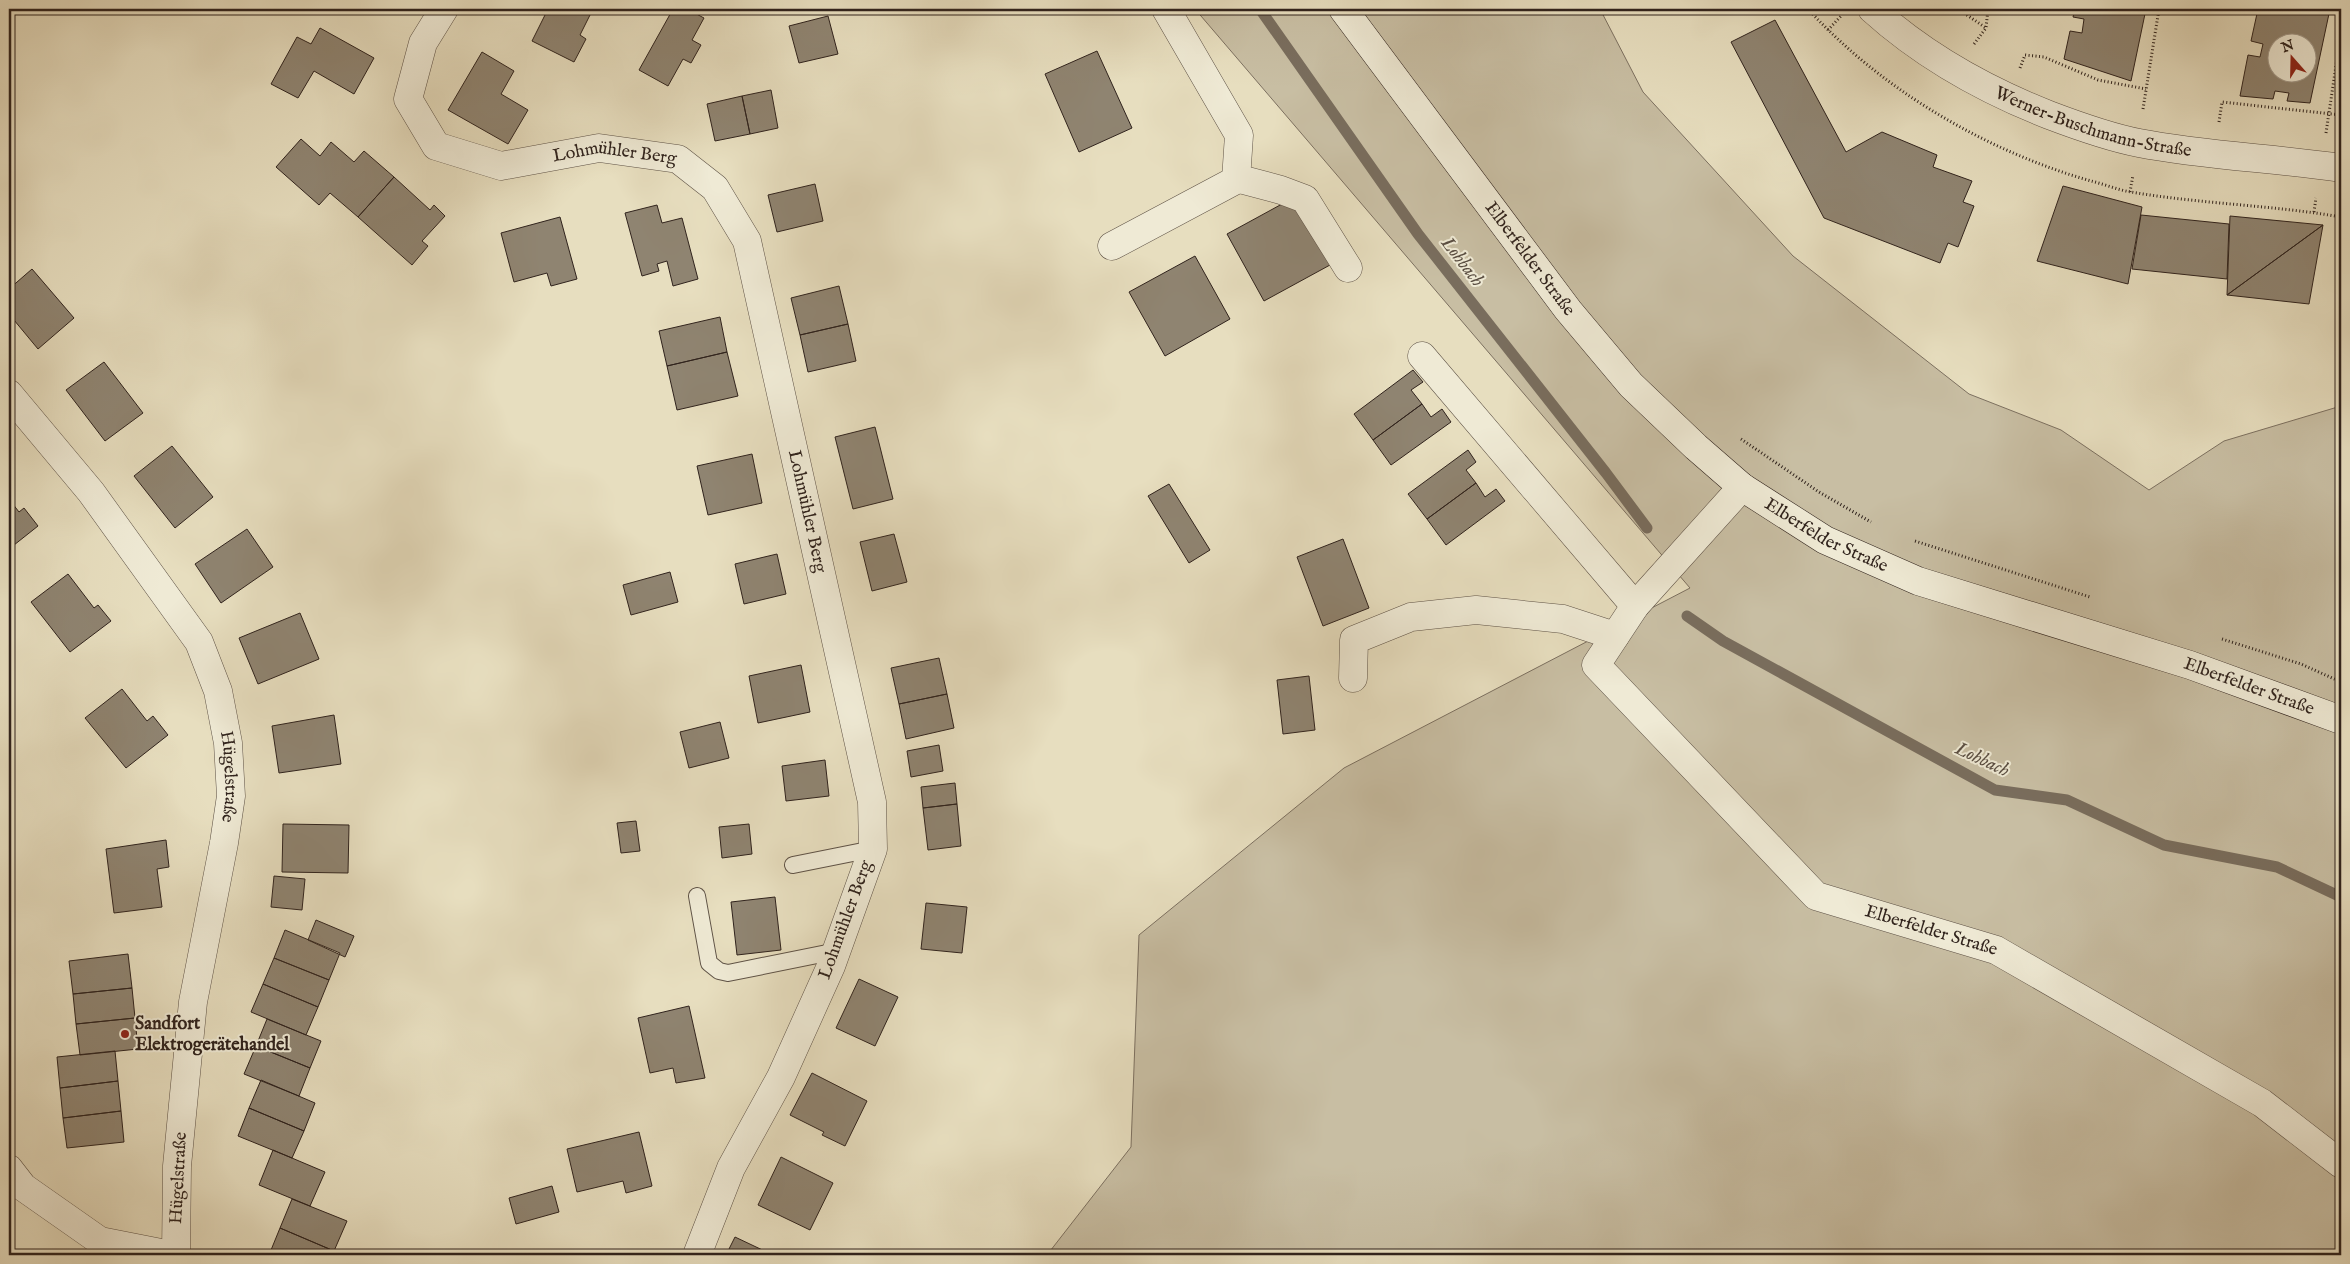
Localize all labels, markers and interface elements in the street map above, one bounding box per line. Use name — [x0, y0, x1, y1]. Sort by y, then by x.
north arrow — [2268, 32, 2318, 82]
text: N — [2278, 36, 2297, 58]
street label: Werner-Buschmann-Straße — [1991, 81, 2193, 163]
street label: Lohmühler Berg — [551, 136, 678, 170]
street label: Elberfelder Straße — [1479, 197, 1580, 321]
water label: Lohbach — [1434, 231, 1489, 292]
street label: Lohmühler Berg — [782, 448, 832, 575]
street label: Elberfelder Straße — [1760, 493, 1892, 578]
street label: Elberfelder Straße — [2180, 652, 2317, 721]
street label: Hügelstraße — [214, 729, 243, 824]
water label: Lohbach — [1950, 737, 2013, 783]
street label: Lohmühler Berg — [814, 857, 878, 983]
street label: Elberfelder Straße — [1862, 900, 2000, 961]
place label: Sandfort Elektrogerätehandel — [135, 1013, 290, 1057]
marker: Sandfort Elektrogerätehandel — [119, 1028, 131, 1040]
street label: Hügelstraße — [165, 1131, 193, 1225]

